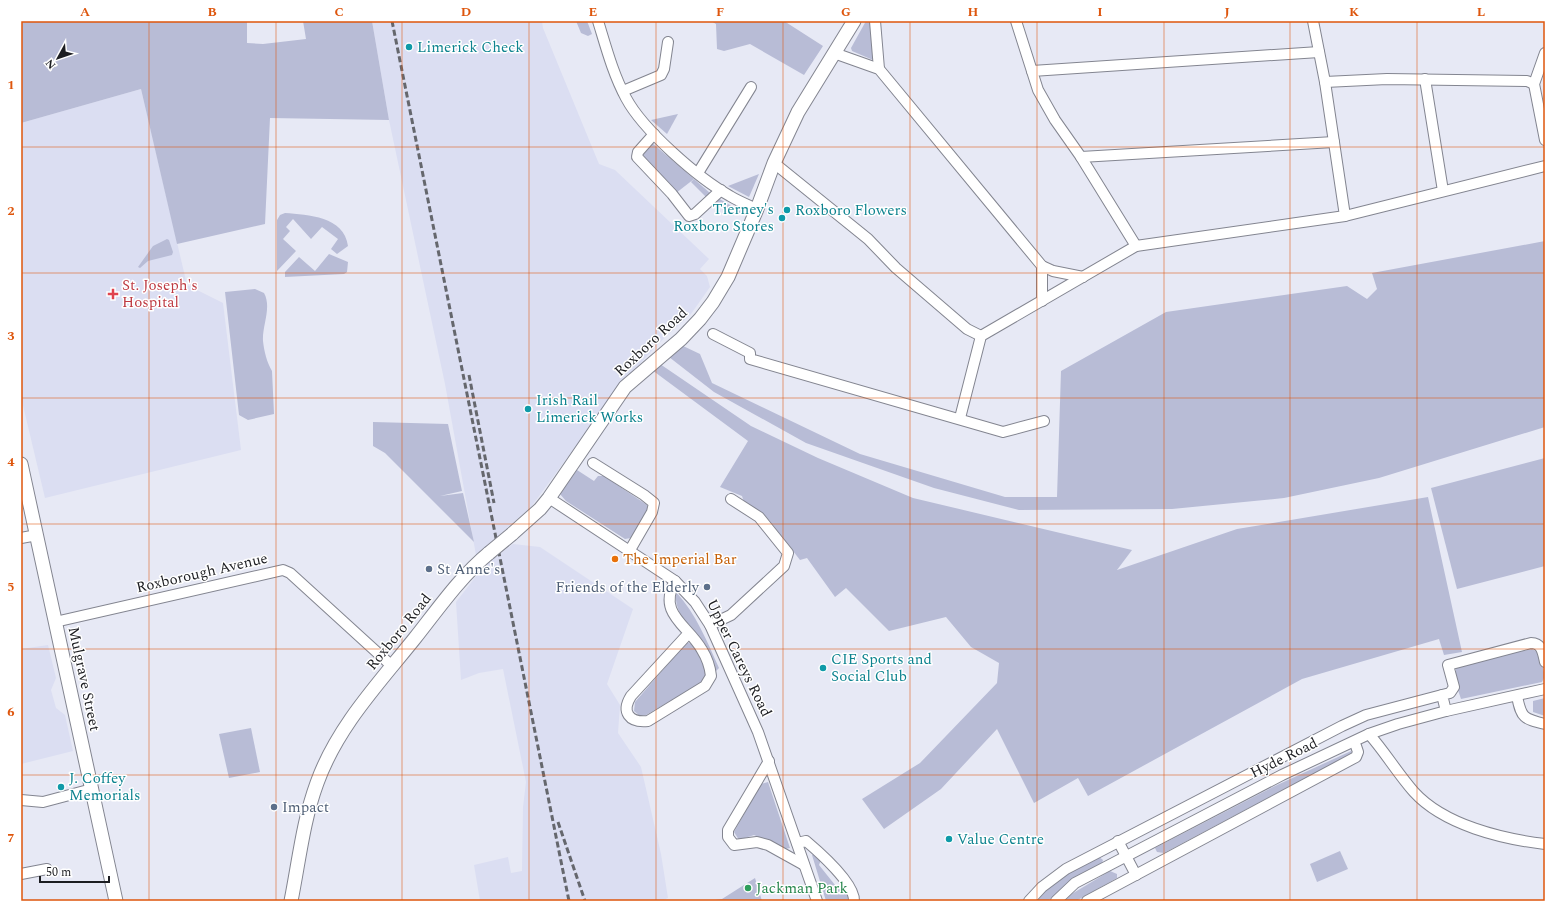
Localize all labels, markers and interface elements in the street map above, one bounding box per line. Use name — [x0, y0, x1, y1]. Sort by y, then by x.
text: A — [80, 2, 90, 22]
text: B — [207, 2, 217, 22]
text: C — [334, 2, 344, 22]
text: D — [461, 2, 471, 22]
text: E — [589, 2, 598, 22]
text: F — [716, 2, 724, 22]
text: G — [841, 2, 851, 22]
text: H — [968, 2, 979, 22]
text: I — [1097, 2, 1103, 22]
text: J — [1224, 2, 1230, 22]
text: K — [1349, 2, 1359, 22]
text: L — [1477, 2, 1485, 22]
place label: Limerick Check — [417, 36, 524, 59]
north arrow — [38, 38, 78, 78]
marker: Limerick Check — [404, 42, 414, 52]
text: N — [41, 55, 60, 73]
text: 1 — [7, 75, 15, 95]
place label: Tierney's Roxboro Stores — [673, 198, 774, 238]
place label: Roxboro Flowers — [795, 199, 907, 222]
text: 2 — [7, 201, 15, 221]
marker: Roxboro Flowers — [782, 205, 792, 215]
marker: Tierney's Roxboro Stores — [777, 213, 787, 223]
place label: St. Joseph's Hospital — [122, 274, 198, 314]
marker: St. Joseph's Hospital — [107, 288, 119, 300]
street label: Roxboro Road — [609, 302, 693, 382]
text: 3 — [7, 326, 15, 346]
place label: Irish Rail Limerick Works — [536, 389, 643, 429]
marker: Irish Rail Limerick Works — [523, 404, 533, 414]
text: 4 — [7, 452, 15, 472]
street label: Roxborough Avenue — [134, 547, 270, 599]
place label: The Imperial Bar — [623, 548, 737, 571]
marker: The Imperial Bar — [610, 554, 620, 564]
place label: St Anne's — [437, 558, 500, 581]
marker: St Anne's — [424, 564, 434, 574]
place label: Friends of the Elderly — [556, 576, 700, 599]
text: 5 — [7, 577, 15, 597]
marker: Friends of the Elderly — [702, 582, 712, 592]
street label: Roxboro Road — [361, 588, 437, 676]
street label: Upper Careys Road — [700, 595, 778, 721]
street label: Mulgrave Street — [62, 625, 106, 733]
place label: CIE Sports and Social Club — [831, 648, 932, 688]
marker: CIE Sports and Social Club — [818, 663, 828, 673]
text: 6 — [7, 702, 15, 722]
street label: Hyde Road — [1246, 732, 1322, 784]
place label: J. Coffey Memorials — [69, 767, 140, 807]
marker: J. Coffey Memorials — [56, 782, 66, 792]
place label: Impact — [282, 796, 329, 819]
marker: Impact — [269, 802, 279, 812]
text: 7 — [7, 828, 15, 848]
place label: Value Centre — [957, 828, 1044, 851]
marker: Value Centre — [944, 834, 954, 844]
scale bar — [40, 858, 109, 884]
text: 50 m — [46, 863, 71, 882]
place label: Jackman Park — [756, 877, 848, 900]
marker: Jackman Park — [743, 883, 753, 893]

